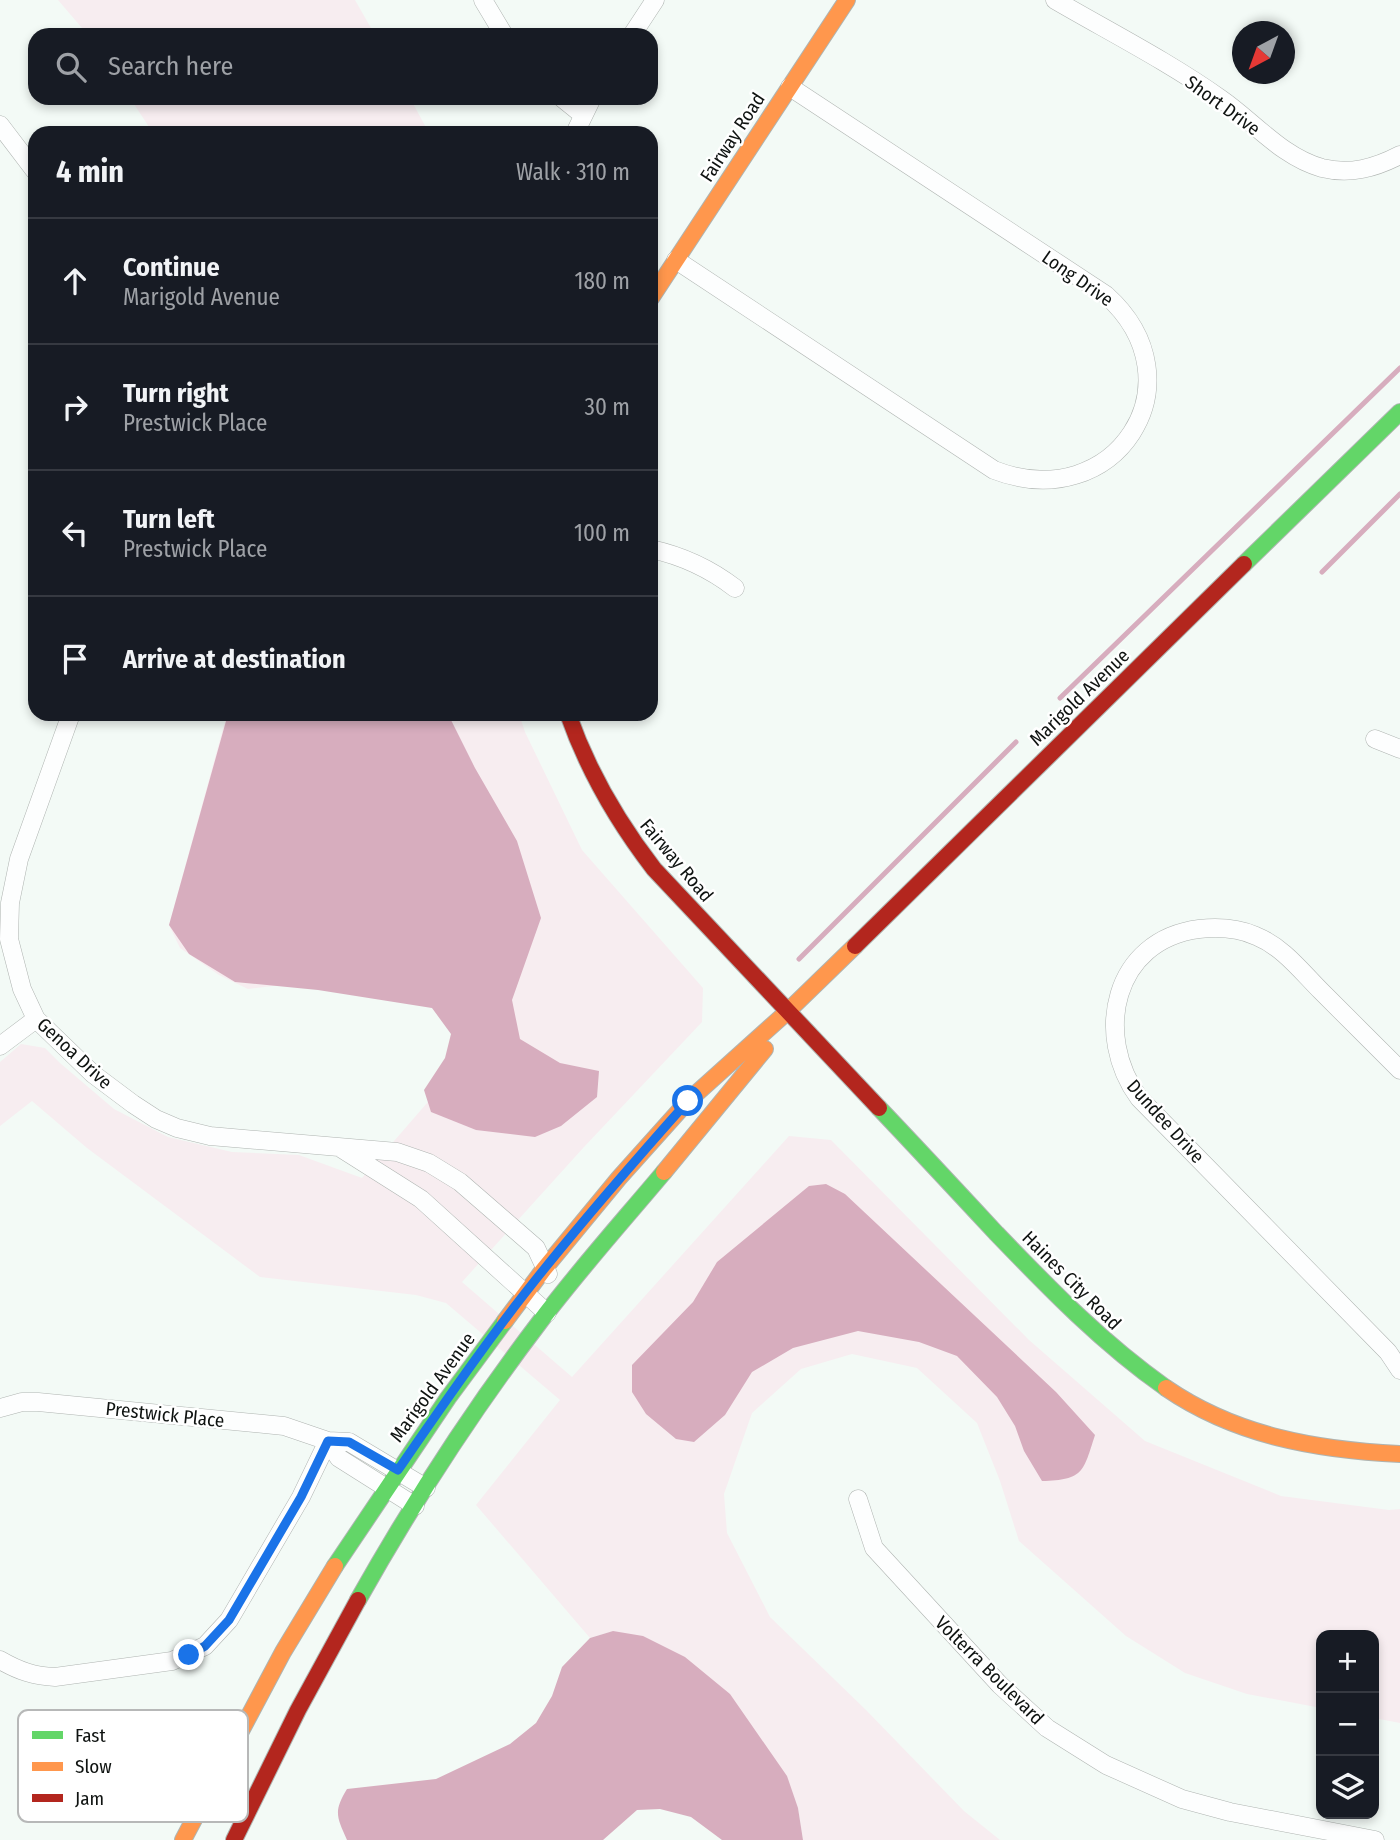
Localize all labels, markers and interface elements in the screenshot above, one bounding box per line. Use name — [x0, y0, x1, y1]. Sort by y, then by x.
north arrow — [1232, 21, 1295, 84]
search box — [28, 28, 658, 105]
icon: search — [52, 48, 90, 86]
text: Search here — [108, 51, 233, 82]
street label: Short Drive — [1181, 71, 1265, 140]
street label: Fairway Road — [695, 88, 770, 186]
text: 4 min — [56, 154, 124, 190]
text: Walk · 310 m — [516, 158, 630, 186]
street label: Long Drive — [1038, 246, 1118, 311]
text: Continue — [123, 252, 220, 283]
icon: ahead — [56, 262, 94, 300]
text: 180 m — [574, 267, 630, 295]
text: Marigold Avenue — [123, 283, 280, 311]
text: Turn right — [123, 378, 229, 409]
icon: right — [56, 388, 94, 426]
text: 30 m — [585, 393, 630, 421]
text: Prestwick Place — [123, 409, 267, 437]
text: Turn left — [123, 504, 215, 535]
icon: left — [56, 514, 94, 552]
text: 100 m — [574, 519, 630, 547]
text: Prestwick Place — [123, 535, 267, 563]
icon: arrive — [56, 640, 94, 678]
text: Arrive at destination — [123, 644, 346, 675]
street label: Marigold Avenue — [1025, 644, 1134, 751]
street label: Fairway Road — [635, 814, 718, 907]
street label: Genoa Drive — [32, 1013, 117, 1094]
street label: Dundee Drive — [1122, 1075, 1209, 1168]
route start — [672, 1085, 703, 1116]
street label: Haines City Road — [1017, 1226, 1126, 1335]
street label: Marigold Avenue — [385, 1328, 480, 1446]
street label: Prestwick Place — [104, 1397, 225, 1432]
street label: Volterra Boulevard — [930, 1611, 1049, 1730]
map controls — [1316, 1630, 1379, 1819]
button: + — [1316, 1630, 1379, 1693]
route end — [173, 1639, 204, 1670]
button: − — [1316, 1693, 1379, 1756]
legend — [18, 1710, 248, 1822]
text: Fast — [75, 1724, 106, 1747]
text: Slow — [75, 1755, 112, 1778]
button: layers — [1316, 1756, 1379, 1819]
text: Jam — [75, 1787, 104, 1810]

